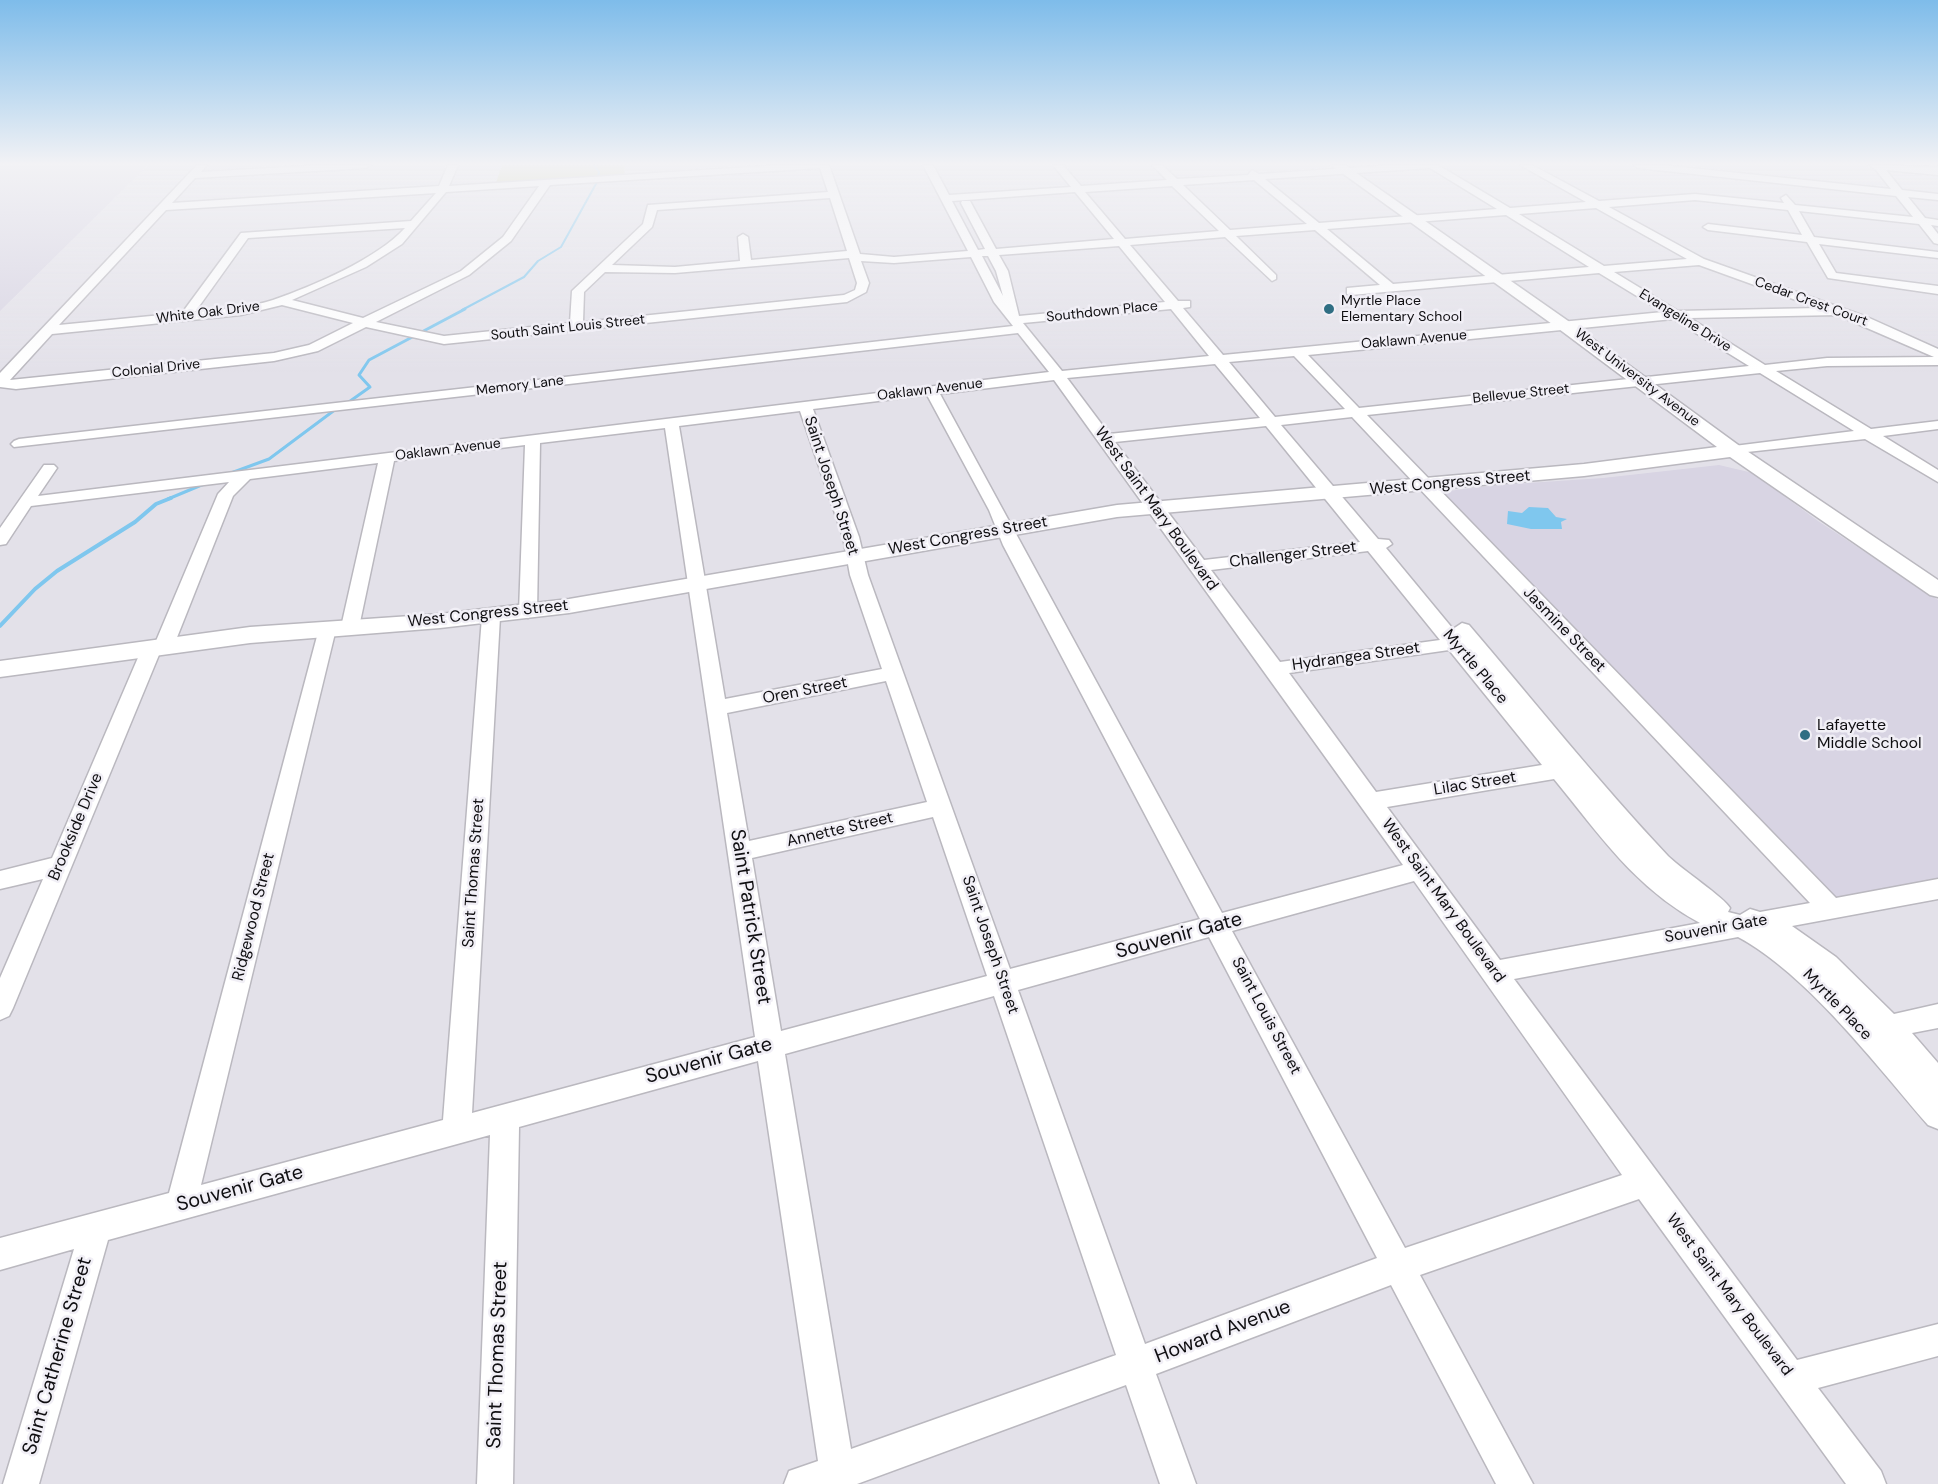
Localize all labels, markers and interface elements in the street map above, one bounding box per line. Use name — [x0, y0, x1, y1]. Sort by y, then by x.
street label: Cedar Crest Court — [1752, 274, 1870, 330]
street label: Evangeline Drive — [1636, 286, 1734, 356]
place label: Myrtle Place Elementary School — [1341, 293, 1462, 326]
street label: White Oak Drive — [155, 298, 261, 328]
street label: Southdown Place — [1045, 298, 1159, 326]
marker: Myrtle Place Elementary School — [1322, 302, 1336, 316]
street label: South Saint Louis Street — [490, 312, 646, 344]
street label: West University Avenue — [1571, 325, 1703, 431]
street label: Oaklawn Avenue — [1360, 327, 1468, 353]
street label: Colonial Drive — [111, 356, 201, 382]
street label: Memory Lane — [475, 372, 565, 400]
street label: Oaklawn Avenue — [876, 375, 984, 405]
street label: Bellevue Street — [1472, 381, 1570, 407]
street label: Saint Joseph Street — [799, 414, 863, 558]
street label: West Saint Mary Boulevard — [1090, 423, 1222, 595]
street label: Oaklawn Avenue — [394, 435, 502, 465]
street label: West Congress Street — [1369, 466, 1531, 500]
street label: West Congress Street — [887, 513, 1049, 559]
street label: Challenger Street — [1228, 538, 1358, 572]
street label: Jasmine Street — [1519, 584, 1609, 676]
street label: West Congress Street — [407, 596, 569, 632]
street label: Myrtle Place — [1438, 626, 1512, 708]
street label: Hydrangea Street — [1291, 639, 1421, 675]
street label: Oren Street — [761, 673, 849, 709]
place label: Lafayette Middle School — [1817, 716, 1921, 754]
marker: Lafayette Middle School — [1798, 728, 1812, 742]
street label: Lilac Street — [1432, 768, 1518, 800]
street label: Brookside Drive — [45, 770, 107, 884]
street label: Saint Thomas Street — [459, 798, 489, 948]
street label: Annette Street — [785, 808, 895, 852]
street label: West Saint Mary Boulevard — [1377, 815, 1509, 987]
street label: Saint Patrick Street — [724, 828, 776, 1006]
street label: Ridgewood Street — [229, 851, 279, 983]
street label: Saint Joseph Street — [957, 873, 1023, 1017]
street label: Souvenir Gate — [1113, 908, 1245, 964]
street label: Souvenir Gate — [1663, 911, 1769, 947]
street label: Saint Louis Street — [1227, 954, 1305, 1078]
street label: Myrtle Place — [1798, 966, 1876, 1044]
street label: Souvenir Gate — [643, 1033, 775, 1089]
street label: Souvenir Gate — [174, 1161, 306, 1217]
street label: West Saint Mary Boulevard — [1662, 1210, 1796, 1380]
street label: Saint Catherine Street — [18, 1254, 98, 1458]
street label: Saint Thomas Street — [483, 1261, 513, 1449]
street label: Howard Avenue — [1152, 1295, 1294, 1369]

